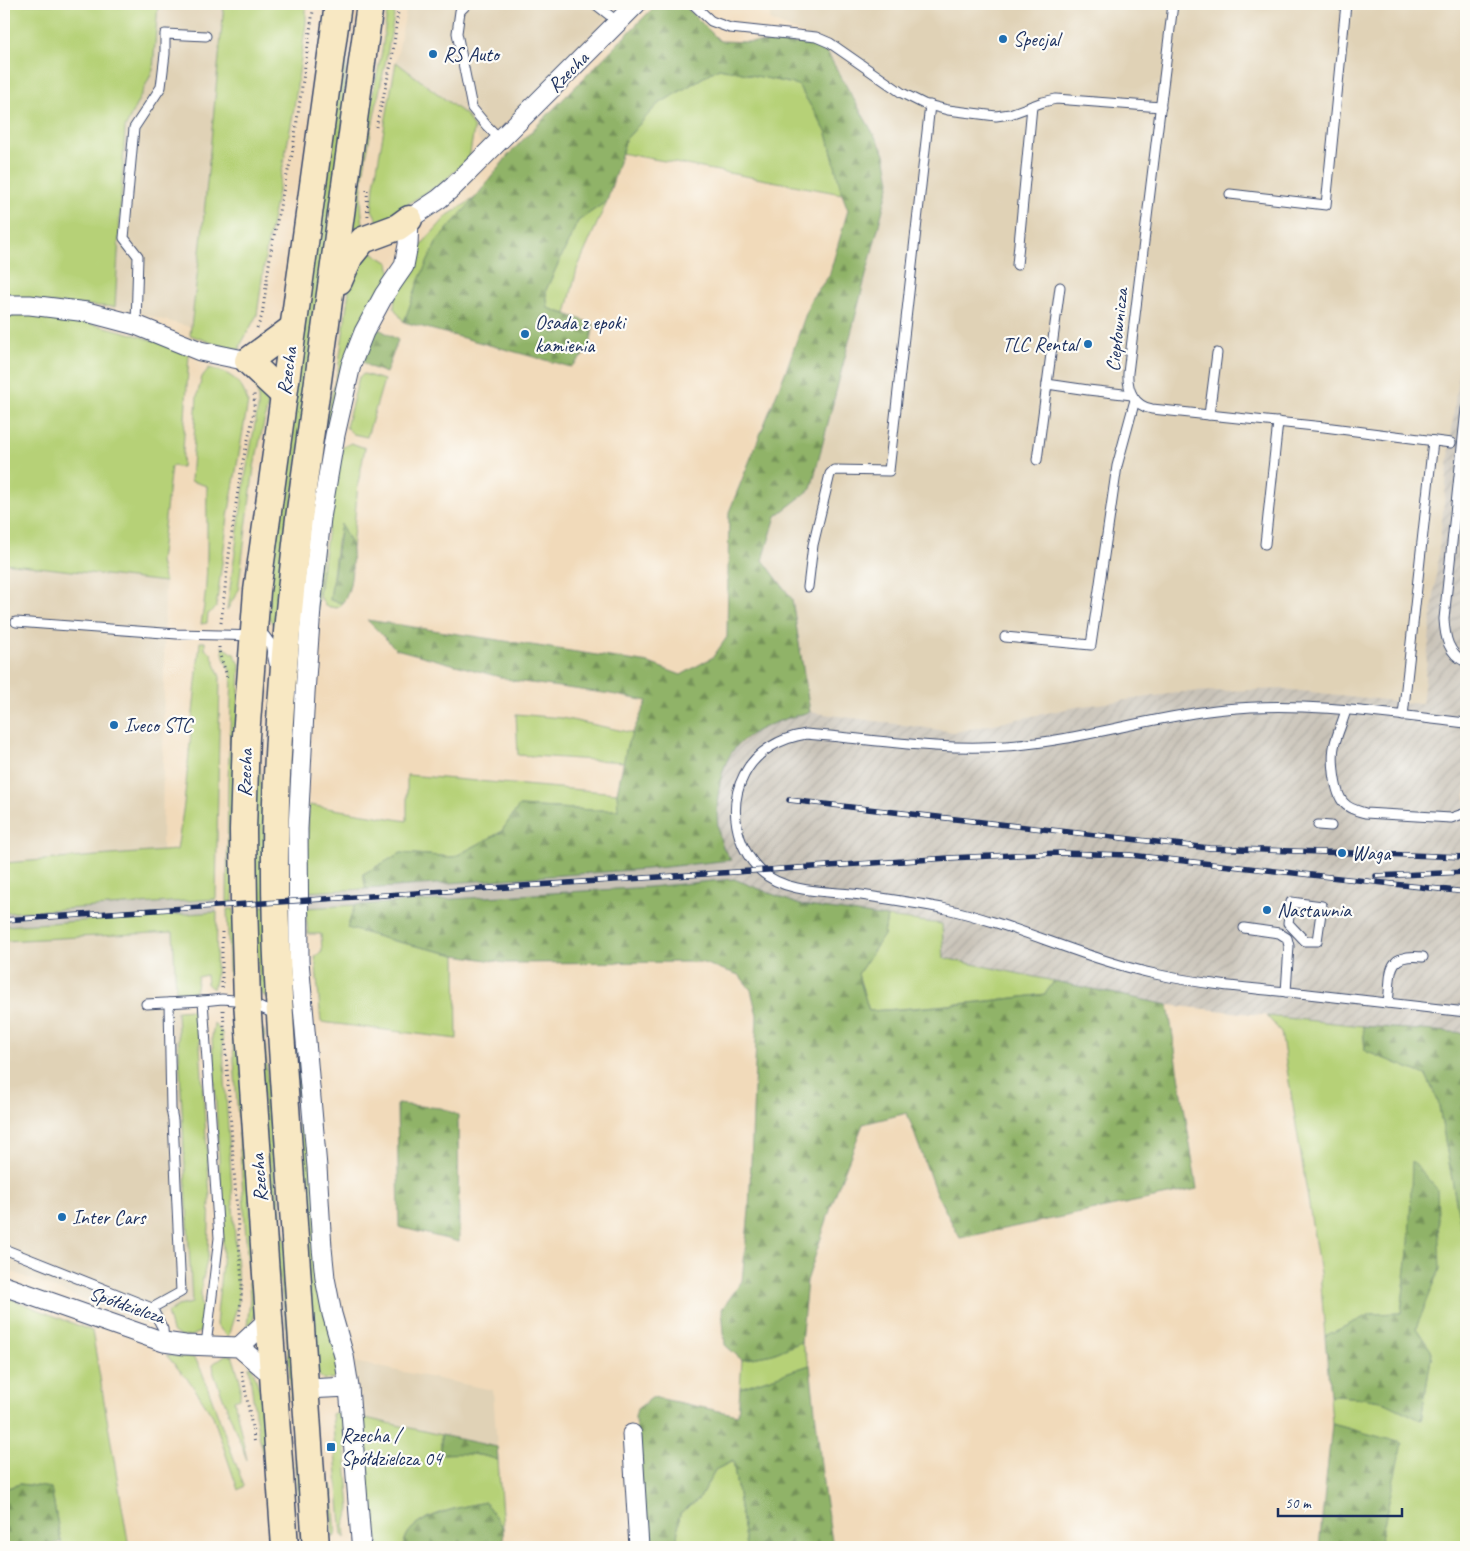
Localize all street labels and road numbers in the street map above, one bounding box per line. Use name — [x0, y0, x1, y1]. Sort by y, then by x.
street label: Rzecha — [542, 45, 595, 98]
street label: Ciepłownicza — [1100, 285, 1134, 373]
street label: Rzecha — [271, 344, 303, 397]
street label: Rzecha — [232, 747, 258, 797]
street label: Rzecha — [245, 1151, 273, 1203]
street label: Spółdzielcza — [86, 1280, 170, 1330]

